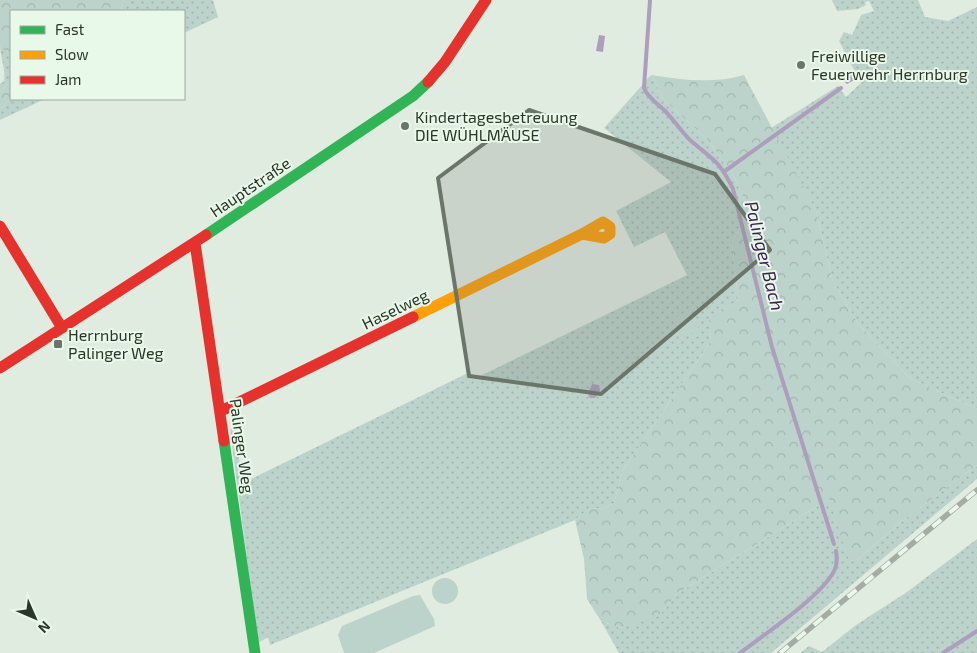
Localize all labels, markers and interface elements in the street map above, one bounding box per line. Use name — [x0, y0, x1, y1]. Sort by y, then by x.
legend — [10, 10, 185, 100]
text: Fast — [55, 20, 85, 38]
text: Slow — [55, 45, 89, 63]
place label: Freiwillige Feuerwehr Herrnburg — [811, 46, 968, 83]
marker: Freiwillige Feuerwehr Herrnburg — [795, 59, 807, 71]
text: Jam — [55, 70, 81, 88]
place label: Kindertagesbetreuung DIE WÜHLMÄUSE — [415, 107, 578, 144]
marker: Kindertagesbetreuung DIE WÜHLMÄUSE — [399, 120, 411, 132]
street label: Hauptstraße — [206, 153, 293, 220]
water label: Palinger Bach — [741, 199, 789, 313]
street label: Haselweg — [359, 284, 431, 333]
place label: Herrnburg Palinger Weg — [68, 325, 164, 362]
marker: Herrnburg Palinger Weg — [52, 338, 64, 350]
street label: Palinger Weg — [226, 397, 259, 495]
north arrow — [10, 593, 60, 643]
text: N — [35, 618, 54, 637]

